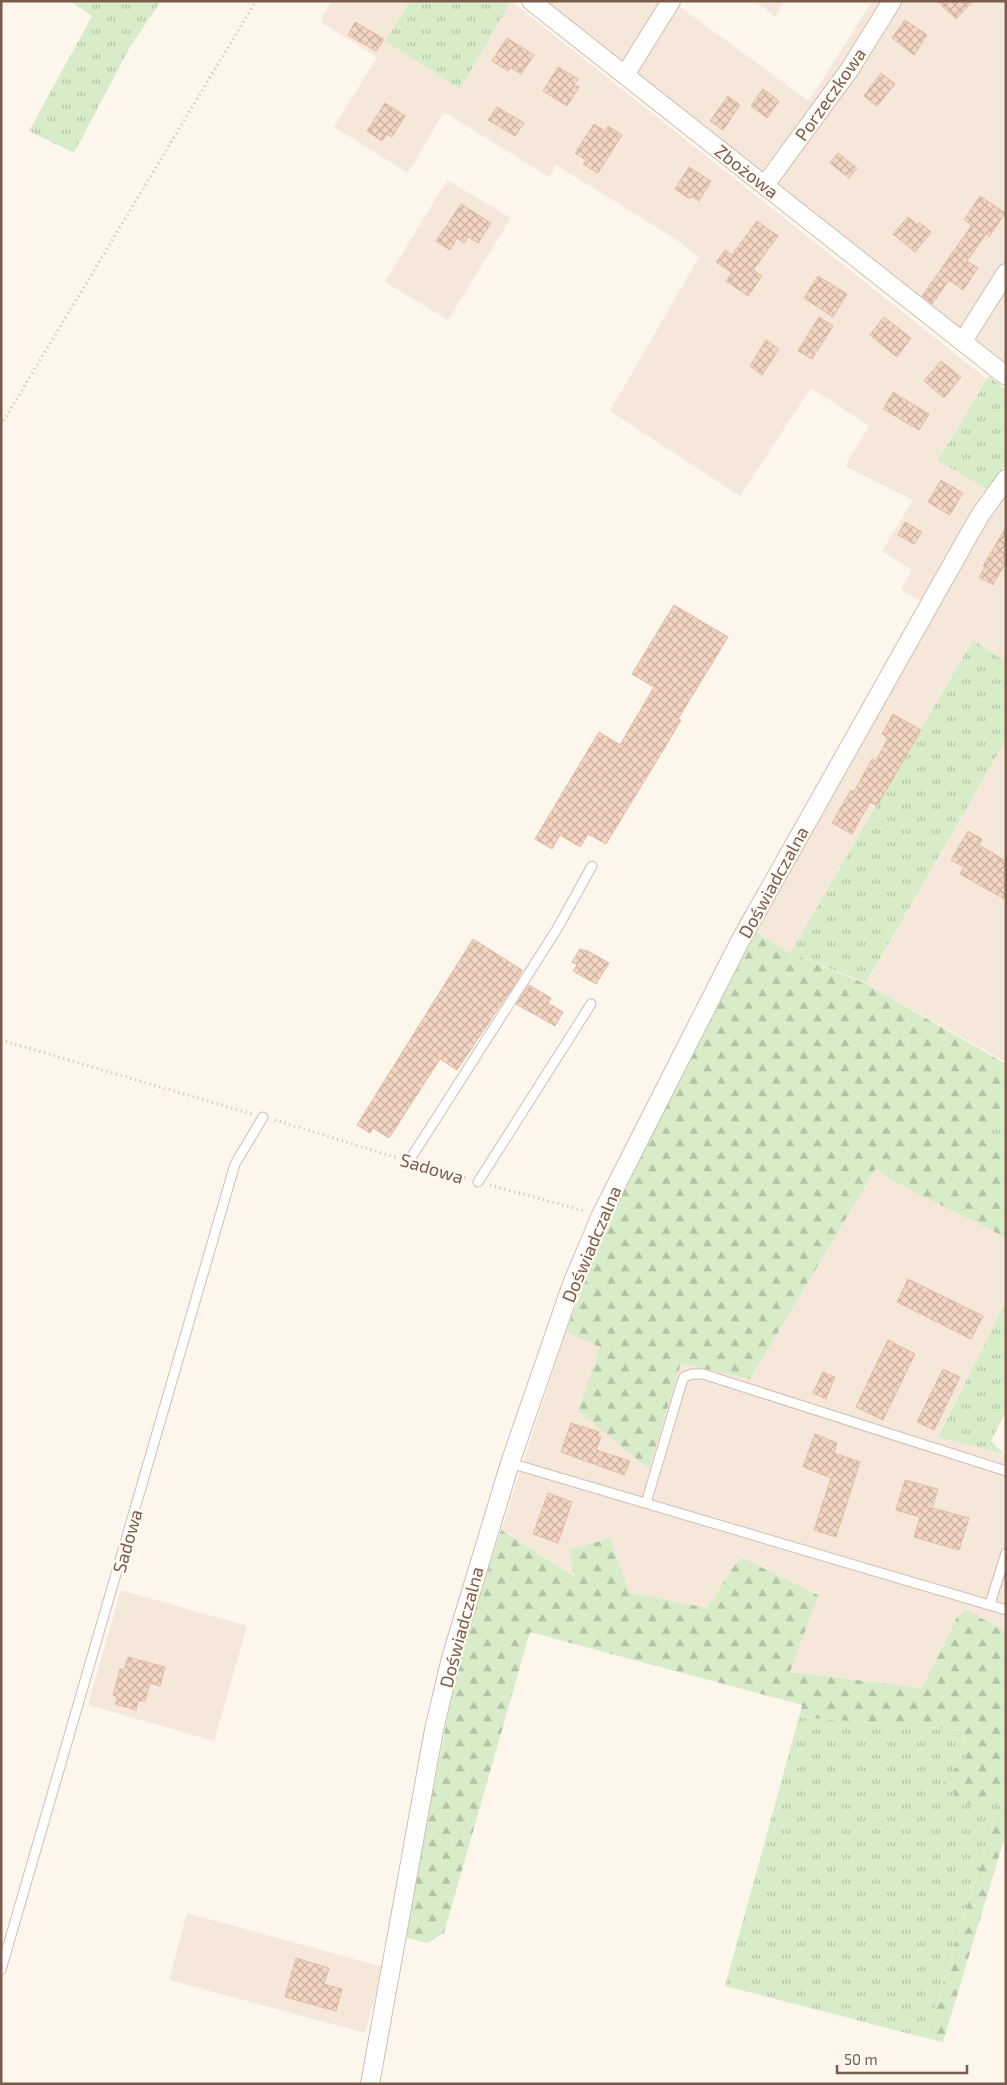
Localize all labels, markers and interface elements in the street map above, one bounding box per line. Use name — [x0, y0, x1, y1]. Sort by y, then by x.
street label: Porzeczkowa — [790, 43, 870, 145]
street label: Zbożowa — [711, 139, 783, 203]
street label: Doświadczalna — [733, 822, 813, 942]
street label: Sadowa — [398, 1148, 466, 1188]
street label: Doświadczalna — [557, 1182, 625, 1306]
street label: Sadowa — [107, 1507, 147, 1575]
street label: Doświadczalna — [434, 1564, 488, 1690]
scale bar — [837, 2042, 967, 2074]
text: 50 m — [844, 2050, 878, 2068]

